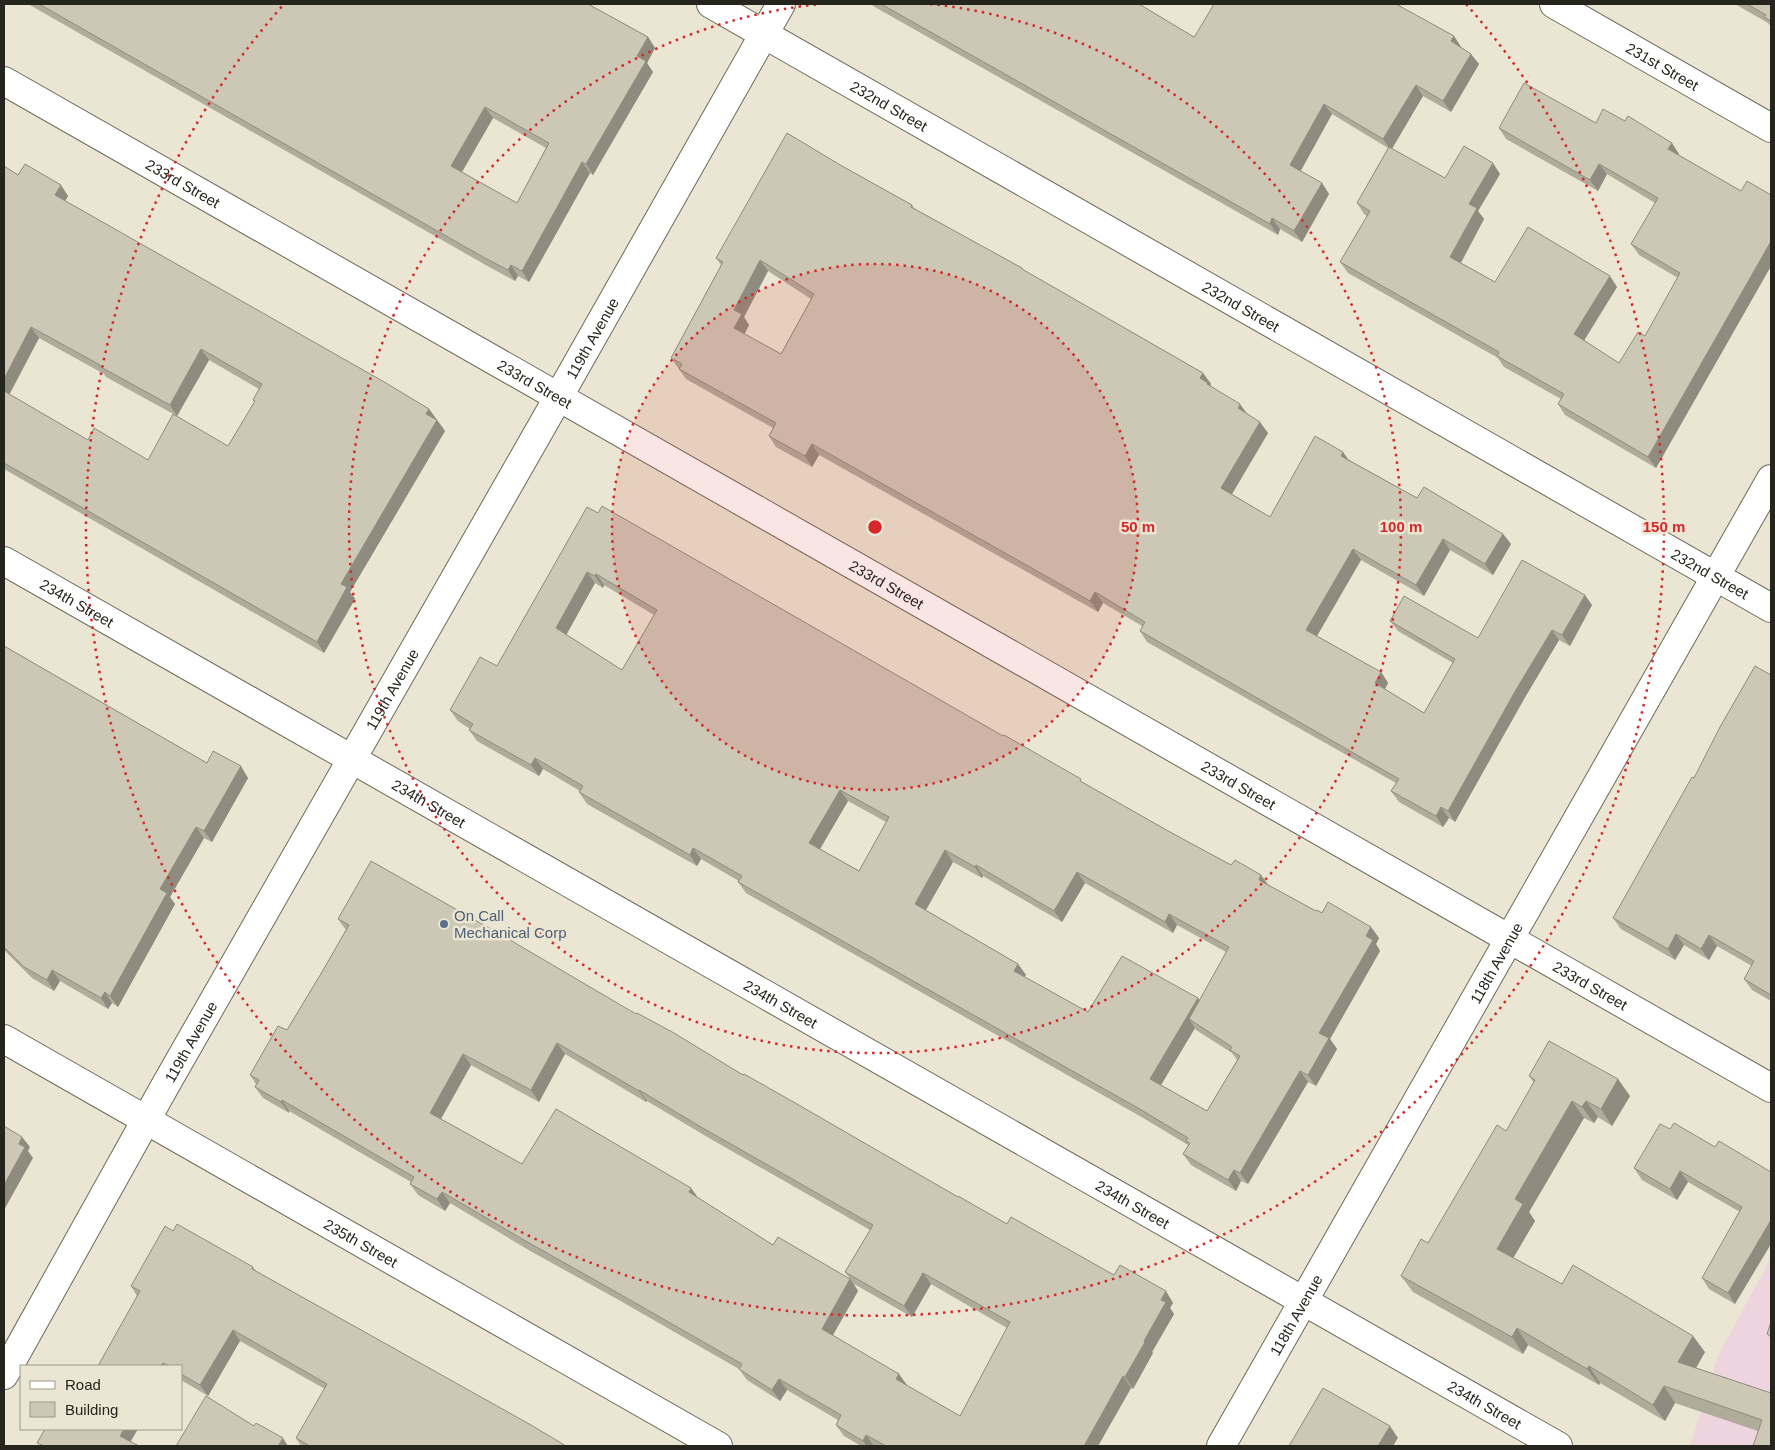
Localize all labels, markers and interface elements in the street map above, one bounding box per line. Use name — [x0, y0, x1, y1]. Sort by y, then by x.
street label: 231st Street — [1623, 39, 1703, 94]
street label: 232nd Street — [848, 77, 931, 135]
street label: 233rd Street — [143, 155, 224, 211]
street label: 232nd Street — [1199, 277, 1283, 335]
street label: 119th Avenue — [562, 295, 621, 382]
street label: 233rd Street — [495, 356, 576, 412]
centre of rings — [866, 518, 884, 536]
text: 50 m — [1121, 518, 1155, 535]
text: 100 m — [1380, 518, 1422, 535]
text: 150 m — [1643, 518, 1685, 535]
street label: 232nd Street — [1669, 545, 1752, 602]
street label: 233rd Street — [847, 556, 928, 612]
street label: 234th Street — [37, 575, 117, 631]
street label: 119th Avenue — [362, 646, 422, 732]
street label: 233rd Street — [1199, 757, 1279, 813]
street label: 234th Street — [389, 775, 469, 831]
place label: On Call Mechanical Corp — [454, 907, 567, 941]
marker: On Call Mechanical Corp — [438, 918, 450, 930]
street label: 118th Avenue — [1466, 919, 1526, 1006]
street label: 233rd Street — [1550, 957, 1631, 1013]
street label: 234th Street — [741, 976, 821, 1031]
street label: 119th Avenue — [161, 998, 220, 1085]
street label: 234th Street — [1093, 1176, 1173, 1232]
street label: 235th Street — [321, 1215, 402, 1271]
street label: 118th Avenue — [1266, 1271, 1325, 1358]
legend — [20, 1365, 182, 1430]
text: Road — [65, 1376, 101, 1393]
street label: 234th Street — [1445, 1377, 1525, 1432]
text: Building — [65, 1401, 118, 1418]

